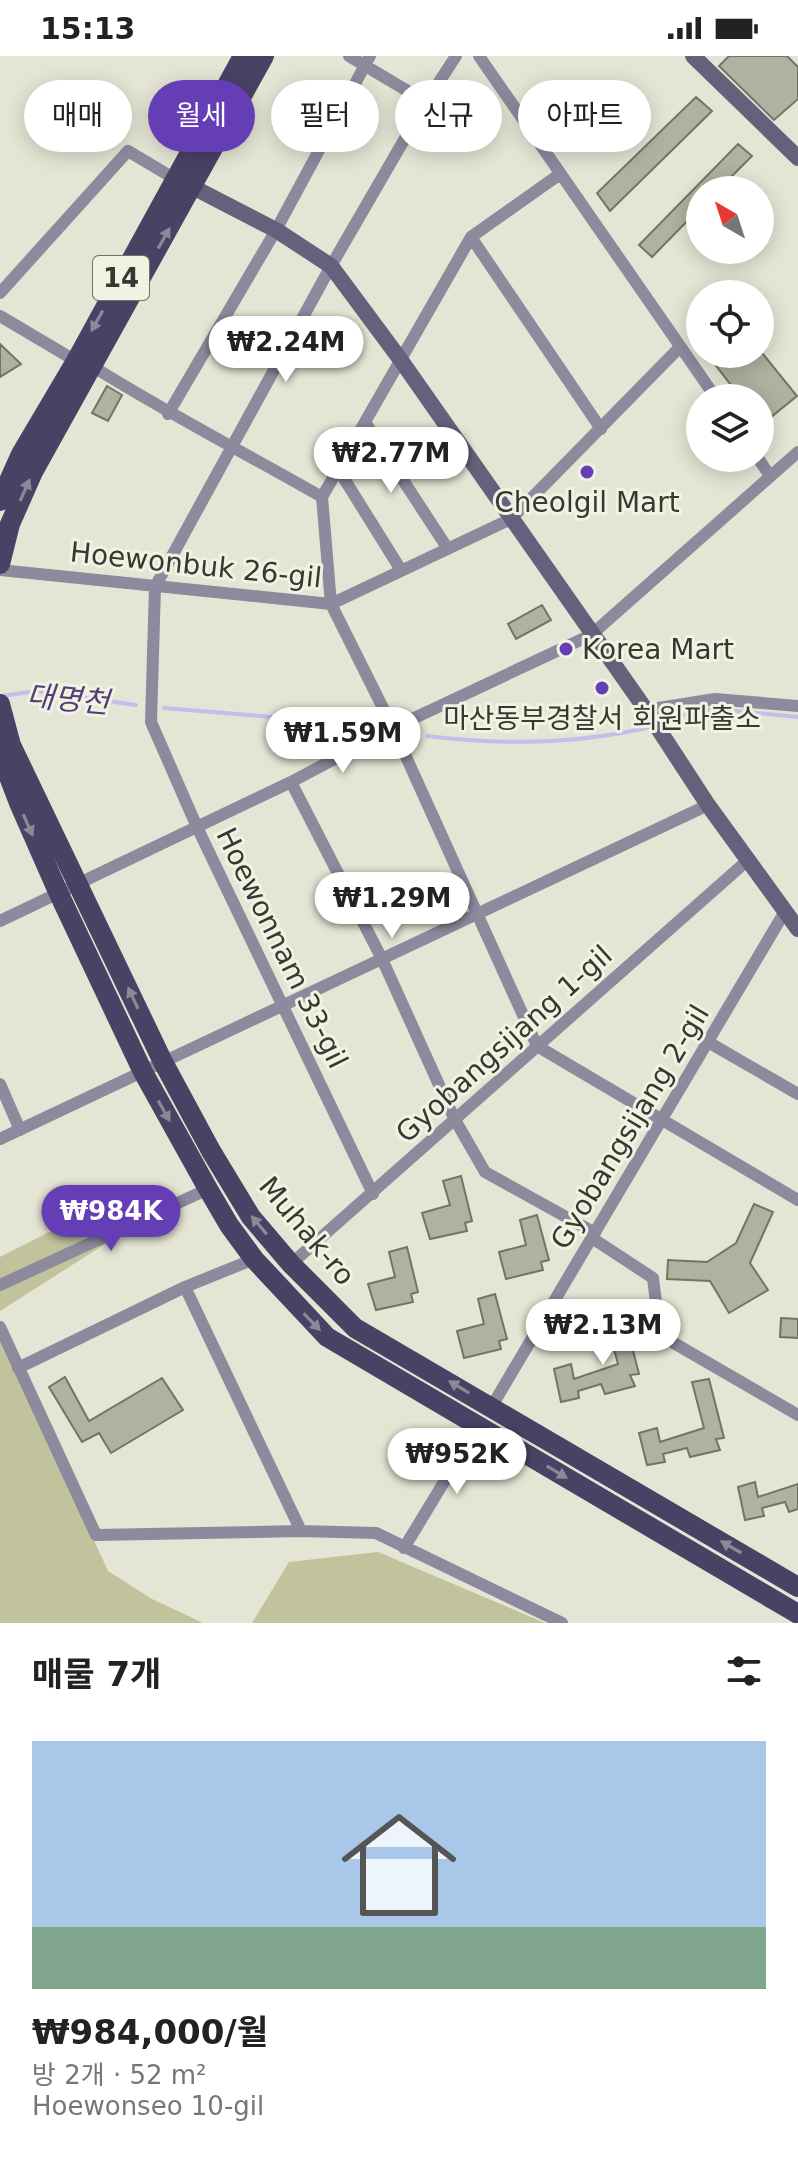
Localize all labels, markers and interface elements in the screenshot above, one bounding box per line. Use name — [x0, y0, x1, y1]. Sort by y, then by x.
text: 15:13 — [40, 11, 136, 46]
chip: 매매 — [24, 80, 132, 152]
chip: 월세 — [148, 80, 255, 152]
chip: 필터 — [271, 80, 379, 152]
chip: 신규 — [395, 80, 502, 152]
chip: 아파트 — [518, 80, 651, 152]
north arrow — [686, 176, 774, 264]
map controls — [686, 176, 774, 472]
one-way arrow — [157, 227, 171, 249]
road number: 14 — [93, 256, 149, 300]
button: locate — [686, 280, 774, 368]
one-way arrow — [91, 310, 105, 332]
pin: ₩2.24M — [221, 316, 351, 384]
text: ₩2.24M — [227, 327, 345, 357]
button: layers — [686, 384, 774, 472]
pin: ₩2.77M — [326, 427, 456, 495]
text: ₩2.77M — [332, 438, 450, 468]
marker: Cheolgil Mart — [578, 463, 596, 481]
one-way arrow — [18, 478, 32, 502]
place label: Cheolgil Mart — [494, 486, 680, 519]
street label: Hoewonbuk 26-gil — [69, 535, 323, 595]
place label: Korea Mart — [582, 633, 734, 666]
marker: Korea Mart — [557, 640, 575, 658]
water label: 대명천 — [25, 678, 114, 720]
marker: 마산동부경찰서 회원파출소 — [593, 679, 611, 697]
place label: 마산동부경찰서 회원파출소 — [443, 702, 761, 735]
pin: ₩1.59M — [278, 707, 408, 775]
text: ₩1.59M — [284, 718, 402, 748]
one-way arrow — [22, 813, 35, 837]
street label: Hoewonnam 33-gil — [209, 822, 355, 1074]
pin: ₩1.29M — [327, 872, 457, 940]
text: ₩1.29M — [333, 883, 451, 913]
street label: Gyobangsijang 1-gil — [389, 938, 619, 1150]
one-way arrow — [126, 987, 140, 1010]
street label: Gyobangsijang 2-gil — [544, 999, 716, 1255]
one-way arrow — [157, 1099, 171, 1122]
street label: Muhak-ro — [252, 1170, 362, 1292]
pin: ₩984K — [55, 1185, 167, 1253]
text: ₩984K — [59, 1196, 163, 1226]
one-way arrow — [251, 1216, 268, 1236]
pin: ₩2.13M — [538, 1299, 668, 1367]
text: ₩2.13M — [544, 1310, 662, 1340]
one-way arrow — [303, 1312, 321, 1331]
one-way arrow — [448, 1380, 470, 1394]
pin: ₩952K — [401, 1428, 513, 1496]
text: ₩952K — [405, 1439, 509, 1469]
one-way arrow — [546, 1465, 568, 1479]
one-way arrow — [720, 1540, 742, 1554]
icon: filters — [722, 1649, 766, 1693]
text: 매물 7개 — [32, 1654, 161, 1694]
icon: home — [327, 1793, 471, 1937]
text: ₩984,000/월 — [32, 2012, 268, 2052]
text: 방 2개 · 52 m² — [32, 2060, 207, 2090]
text: Hoewonseo 10-gil — [32, 2091, 264, 2121]

